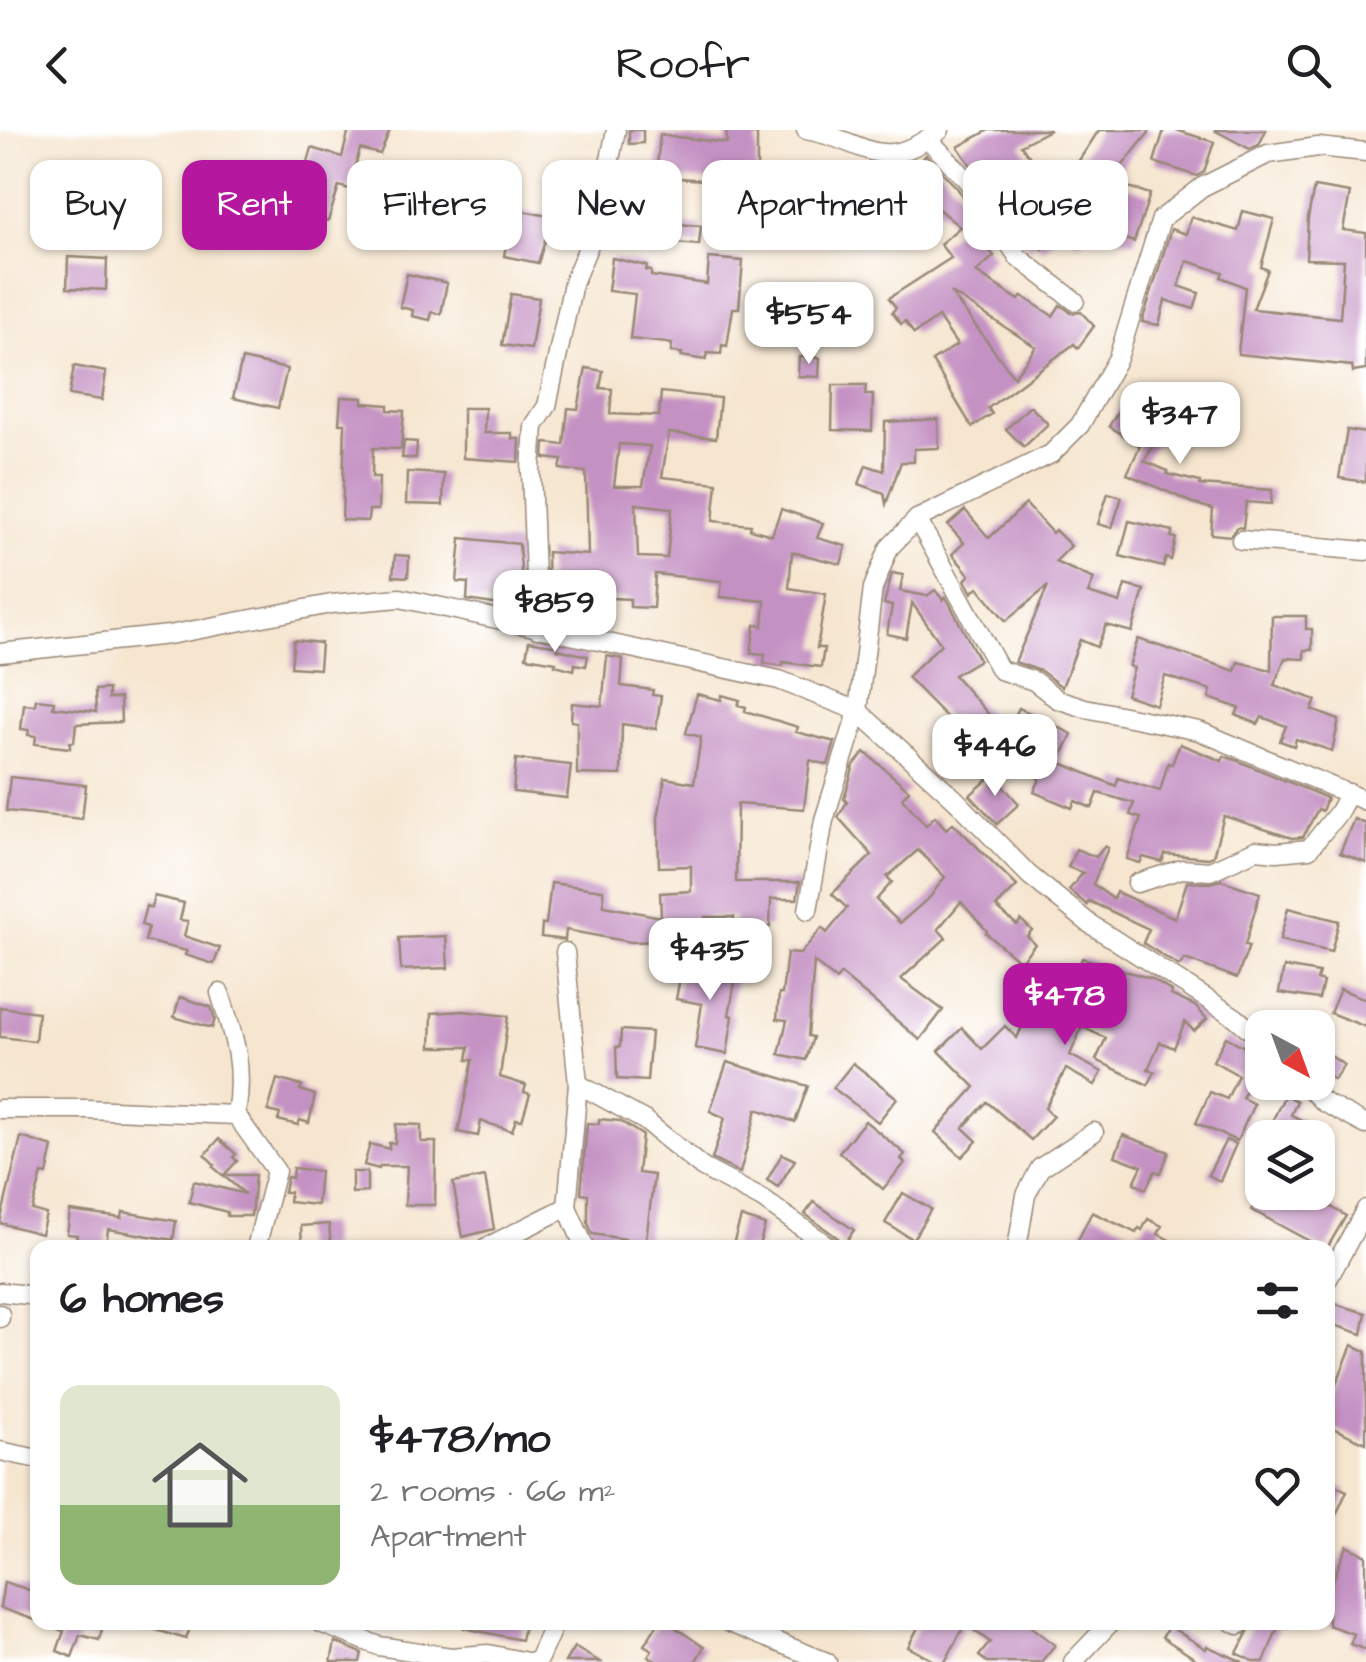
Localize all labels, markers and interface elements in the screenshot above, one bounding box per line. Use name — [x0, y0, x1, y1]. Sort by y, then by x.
text: Roofr — [616, 34, 750, 96]
icon: back — [30, 38, 85, 93]
icon: search — [1281, 38, 1336, 93]
chip: Buy — [30, 160, 162, 250]
chip: Rent — [182, 160, 327, 250]
chip: Filters — [347, 160, 522, 250]
chip: New — [542, 160, 682, 250]
chip: Apartment — [702, 160, 943, 250]
chip: House — [963, 160, 1128, 250]
pin: $554 — [750, 282, 868, 367]
text: $554 — [767, 292, 851, 337]
pin: $347 — [1121, 382, 1239, 467]
text: $347 — [1142, 392, 1218, 437]
pin: $859 — [496, 570, 614, 655]
text: $859 — [515, 580, 595, 625]
pin: $446 — [936, 714, 1054, 799]
text: $446 — [954, 724, 1036, 769]
pin: $435 — [651, 918, 769, 1003]
text: $435 — [671, 928, 749, 973]
pin: $478 — [1006, 963, 1124, 1048]
text: $478 — [1025, 973, 1105, 1018]
north arrow — [1245, 1010, 1335, 1100]
map controls — [1245, 1010, 1335, 1210]
button: layers — [1245, 1120, 1335, 1210]
text: 6 homes — [60, 1271, 224, 1329]
icon: filters — [1250, 1273, 1305, 1328]
text: $478/mo — [370, 1411, 550, 1469]
icon: home — [140, 1425, 260, 1545]
icon: heart — [1250, 1458, 1305, 1513]
text: 2 rooms · 66 m² — [370, 1469, 616, 1514]
text: Apartment — [370, 1514, 526, 1559]

